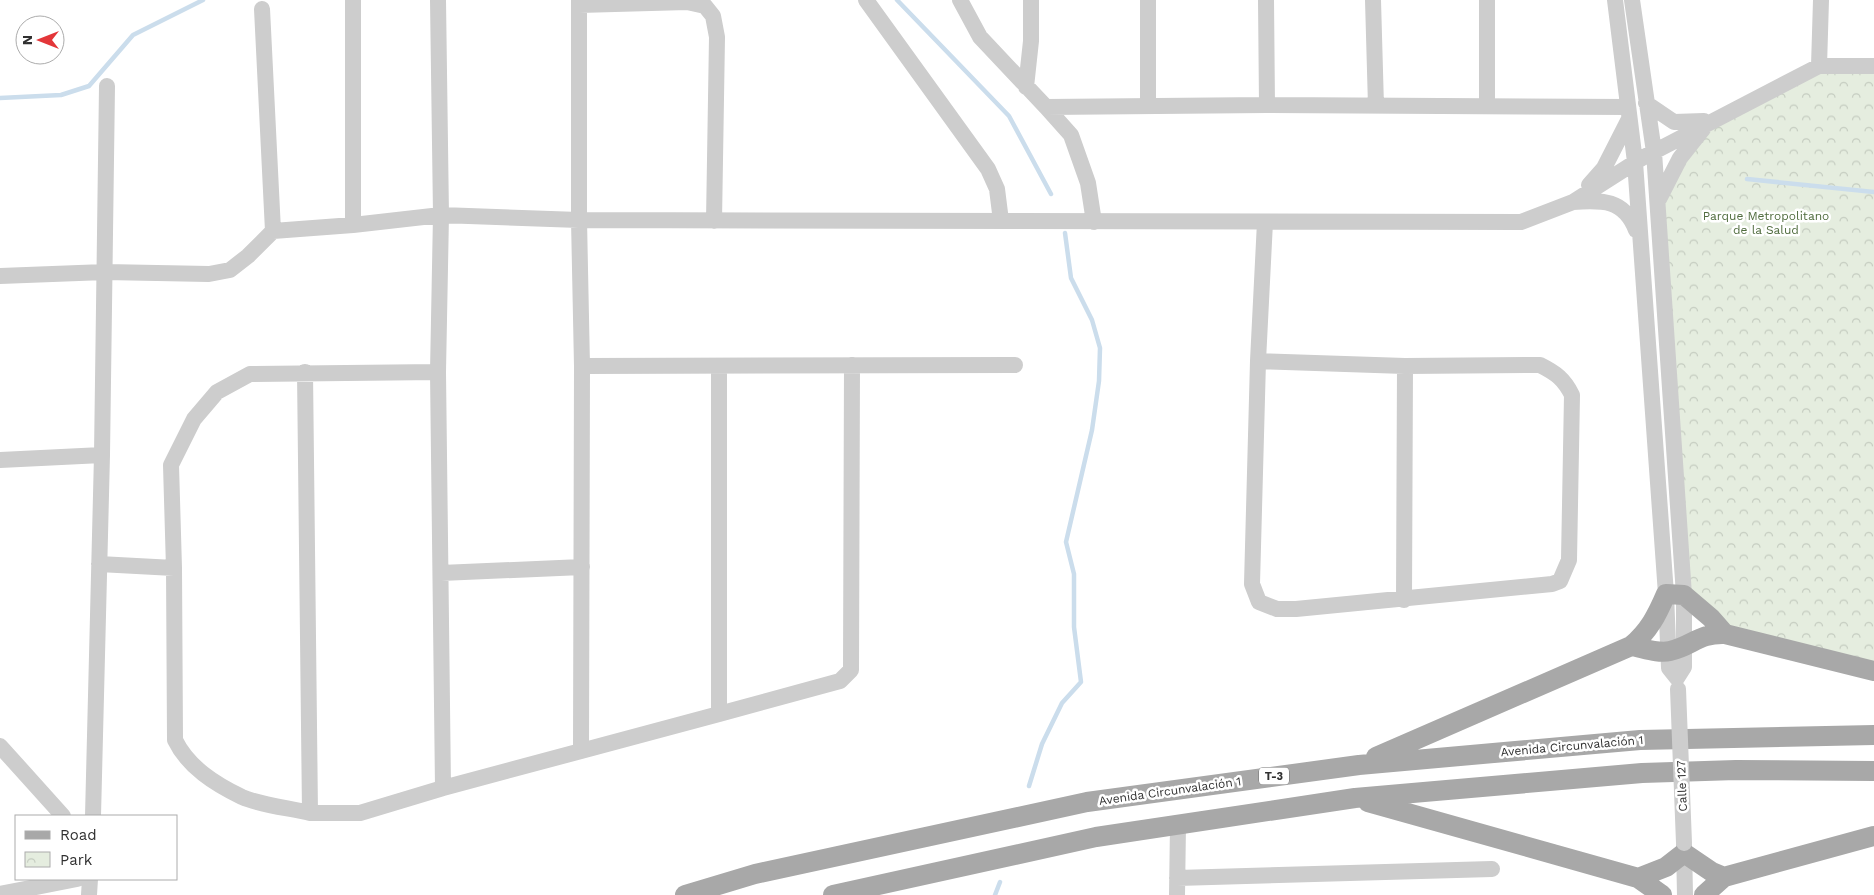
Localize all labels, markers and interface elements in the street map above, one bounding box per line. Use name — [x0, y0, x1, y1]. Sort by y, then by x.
north arrow — [15, 15, 65, 65]
text: N — [19, 35, 35, 45]
park label: Parque Metropolitano de la Salud — [1703, 209, 1829, 237]
street label: Avenida Circunvalación 1 — [1500, 733, 1644, 759]
street label: Calle 127 — [1674, 760, 1690, 812]
road number: T-3 — [1259, 768, 1289, 784]
street label: Avenida Circunvalación 1 — [1098, 774, 1242, 808]
legend — [15, 815, 178, 880]
text: Road — [60, 826, 97, 844]
text: Park — [60, 851, 93, 869]

